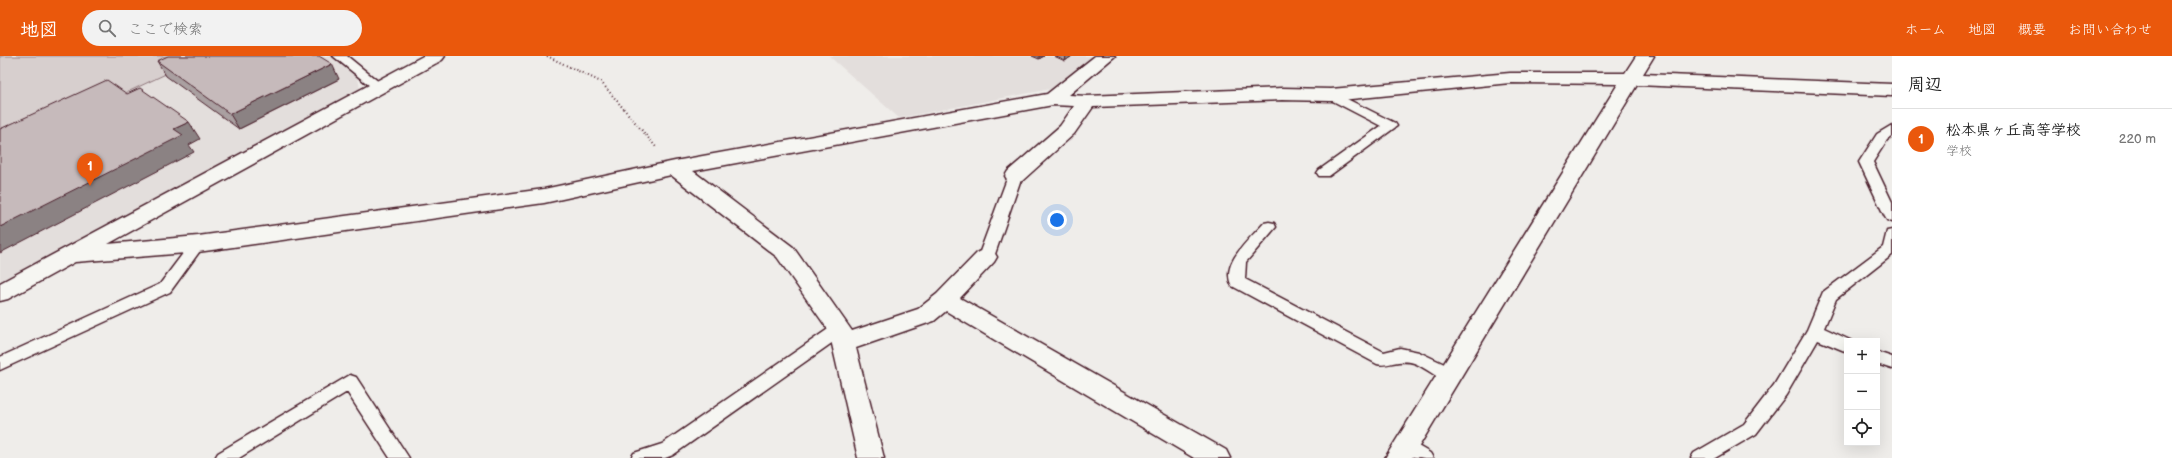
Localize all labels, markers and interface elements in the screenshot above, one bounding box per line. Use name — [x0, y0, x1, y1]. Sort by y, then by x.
search box — [82, 10, 362, 46]
icon: search — [96, 17, 118, 39]
text: 地図 — [20, 19, 58, 42]
text: ここで検索 — [128, 20, 203, 39]
text: ホーム — [1905, 21, 1946, 38]
text: 地図 — [1968, 21, 1996, 38]
text: 概要 — [2018, 21, 2046, 38]
text: お問い合わせ — [2068, 21, 2152, 38]
text: 周辺 — [1908, 75, 1942, 95]
text: 松本県ヶ丘高等学校 — [1946, 121, 2081, 140]
text: 1 — [1918, 131, 1924, 147]
text: 220 m — [2119, 131, 2156, 147]
text: 学校 — [1946, 143, 1972, 159]
pin: 1 — [77, 153, 103, 186]
your location — [1047, 210, 1067, 230]
map controls — [1844, 338, 1880, 446]
button: + — [1844, 338, 1880, 374]
button: − — [1844, 374, 1880, 410]
button: locate — [1844, 410, 1880, 446]

